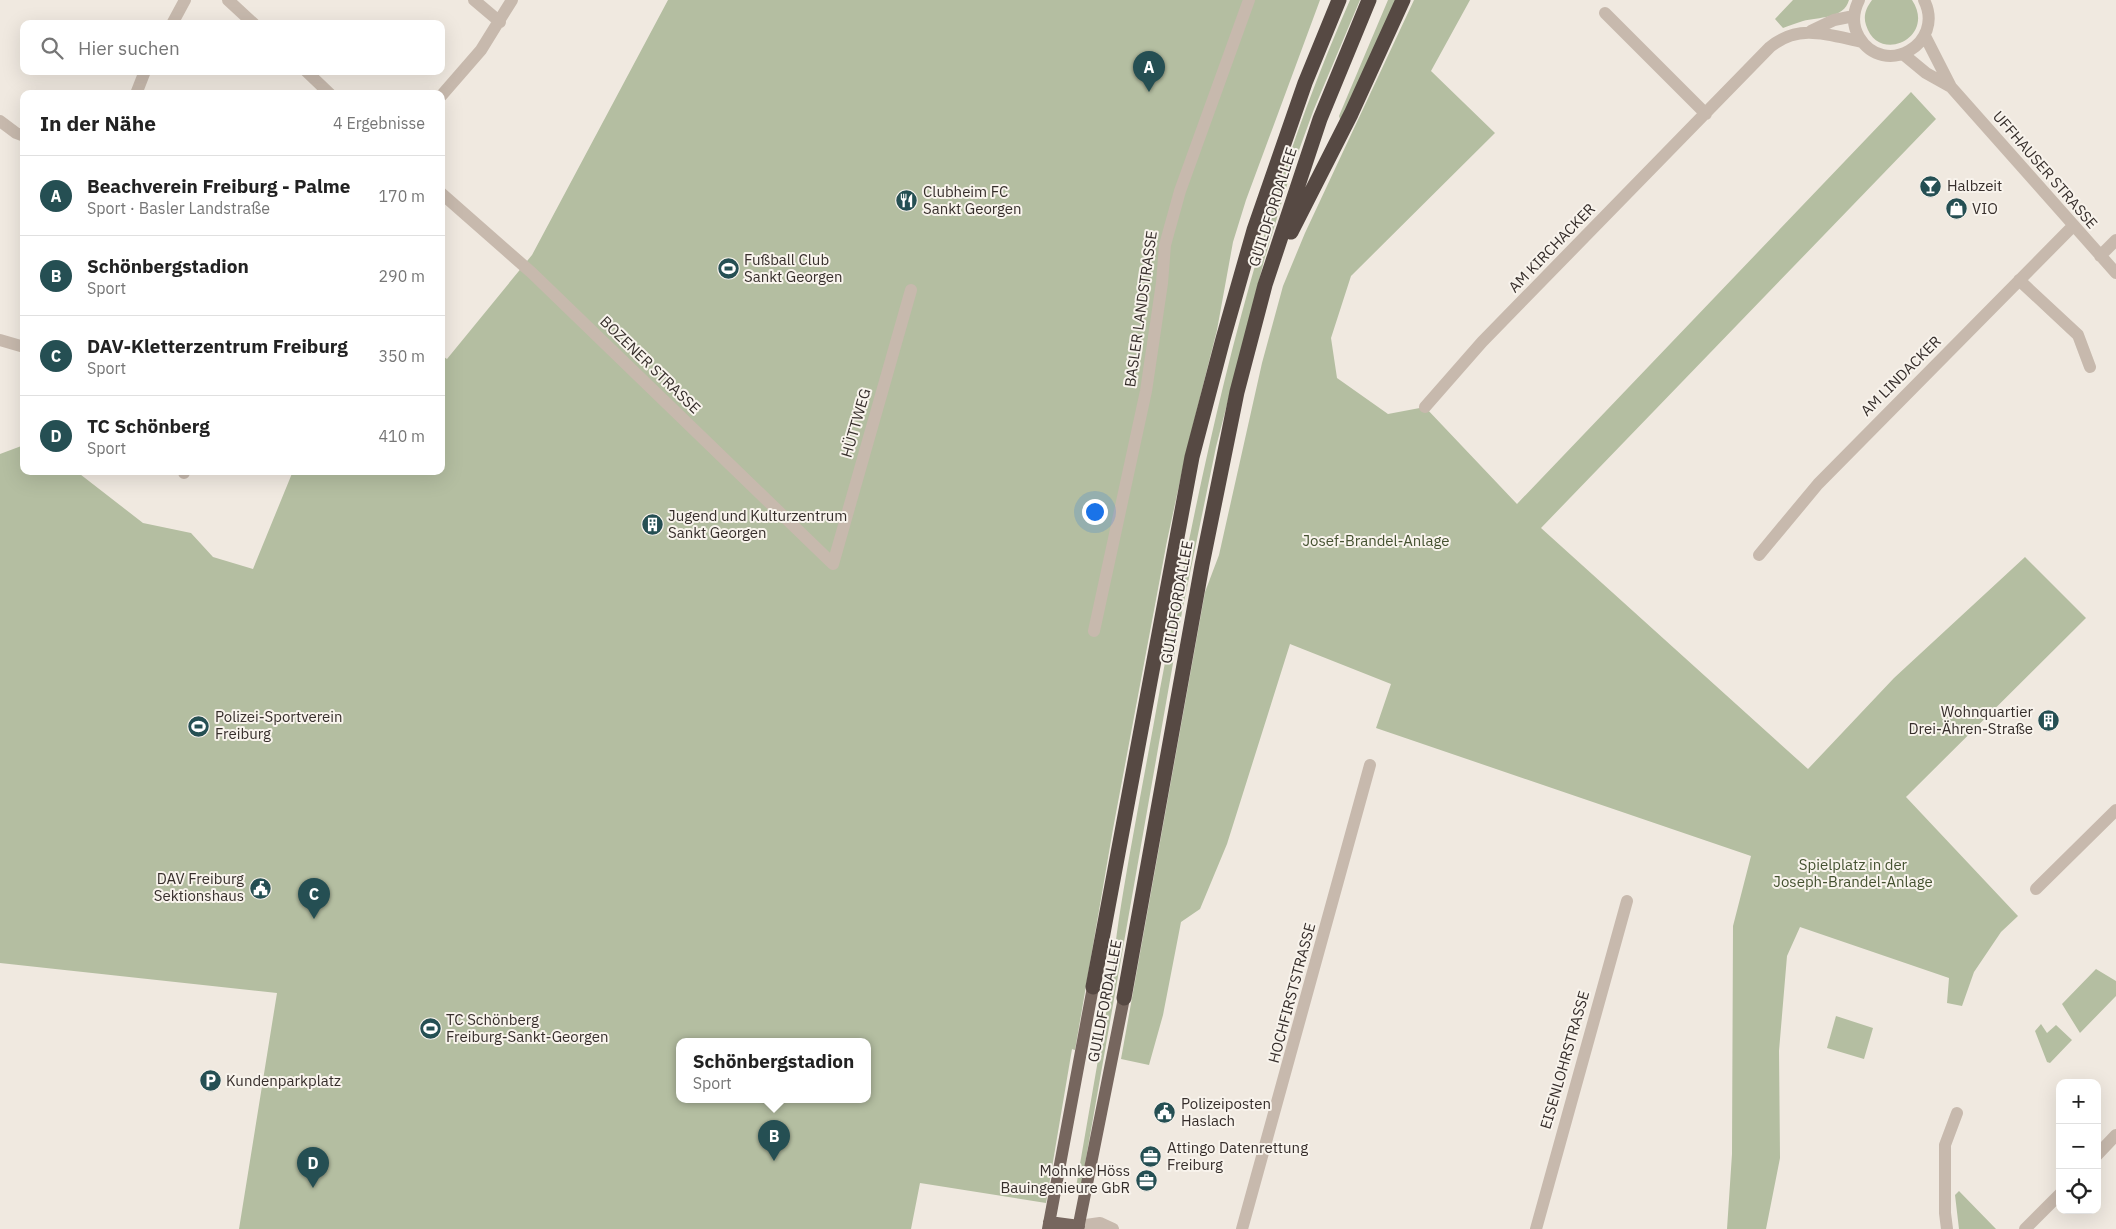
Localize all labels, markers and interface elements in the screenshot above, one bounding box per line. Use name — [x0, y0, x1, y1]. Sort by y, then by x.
search box — [20, 20, 445, 75]
icon: search — [38, 34, 66, 62]
text: Hier suchen — [78, 36, 180, 60]
pin: A — [1133, 51, 1165, 92]
street label: UFFHAUSER STRASSE — [1989, 107, 2102, 233]
text: In der Nähe — [40, 109, 156, 137]
text: 4 Ergebnisse — [333, 113, 425, 133]
street label: GUILDFORDALLEE — [1244, 145, 1301, 269]
text: Beachverein Freiburg - Palme — [87, 174, 350, 198]
bar icon: Halbzeit — [1919, 174, 1943, 198]
place label: Halbzeit — [1947, 176, 2002, 195]
place label: Clubheim FC Sankt Georgen — [923, 182, 1022, 218]
text: A — [51, 186, 61, 206]
text: 170 m — [378, 186, 425, 206]
restaurant icon: Clubheim FC Sankt Georgen — [895, 189, 919, 213]
shop icon: VIO — [1944, 197, 1968, 221]
text: Sport · Basler Landstraße — [87, 198, 270, 218]
street label: AM KIRCHACKER — [1504, 199, 1599, 296]
place label: VIO — [1972, 199, 1998, 218]
street label: BASLER LANDSTRASSE — [1120, 229, 1161, 388]
place label: Fußball Club Sankt Georgen — [744, 250, 843, 286]
text: Schönbergstadion — [87, 254, 249, 278]
sports icon: Fußball Club Sankt Georgen — [716, 257, 740, 281]
text: B — [51, 266, 61, 286]
text: 290 m — [378, 266, 425, 286]
text: Sport — [87, 278, 126, 298]
street label: BOZENER STRASSE — [596, 312, 705, 417]
street label: AM LINDACKER — [1856, 331, 1945, 420]
text: DAV-Kletterzentrum Freiburg — [87, 334, 348, 358]
text: C — [51, 346, 61, 366]
text: 350 m — [378, 346, 425, 366]
text: Sport — [87, 358, 126, 378]
street label: HÜTTWEG — [837, 386, 874, 460]
text: TC Schönberg — [87, 414, 210, 438]
text: D — [50, 426, 62, 446]
text: 410 m — [378, 426, 425, 446]
text: Sport — [87, 438, 126, 458]
your location — [1082, 499, 1108, 525]
place label: Jugend und Kulturzentrum Sankt Georgen — [668, 506, 847, 542]
building icon: Jugend und Kulturzentrum Sankt Georgen — [640, 513, 664, 537]
park label: Josef-Brandel-Anlage — [1302, 531, 1450, 550]
street label: GUILDFORDALLEE — [1156, 539, 1197, 665]
place label: Wohnquartier Drei-Ähren-Straße — [1909, 702, 2033, 738]
place label: Polizei-Sportverein Freiburg — [215, 707, 343, 743]
building icon: Wohnquartier Drei-Ähren-Straße — [2037, 709, 2061, 733]
sports icon: Polizei-Sportverein Freiburg — [187, 714, 211, 738]
park label: Spielplatz in der Joseph-Brandel-Anlage — [1773, 855, 1933, 891]
place label: DAV Freiburg Sektionshaus — [154, 869, 244, 905]
public building icon: DAV Freiburg Sektionshaus — [248, 876, 272, 900]
pin: C — [298, 878, 330, 919]
street label: HOCHFIRSTSTRASSE — [1264, 921, 1319, 1065]
street label: GUILDFORDALLEE — [1083, 938, 1126, 1064]
street label: EISENLOHRSTRASSE — [1536, 988, 1593, 1131]
place label: TC Schönberg Freiburg-Sankt-Georgen — [446, 1010, 608, 1046]
sports icon: TC Schönberg Freiburg-Sankt-Georgen — [418, 1017, 442, 1041]
popup — [676, 1038, 871, 1103]
text: Schönbergstadion — [693, 1049, 854, 1073]
parking icon: Kundenparkplatz — [198, 1069, 222, 1093]
place label: Kundenparkplatz — [226, 1071, 341, 1090]
text: Sport — [693, 1073, 732, 1093]
map controls — [2056, 1079, 2101, 1214]
button: + — [2056, 1079, 2101, 1124]
place label: Polizeiposten Haslach — [1181, 1094, 1271, 1130]
public building icon: Polizeiposten Haslach — [1153, 1101, 1177, 1125]
pin: B — [758, 1120, 790, 1161]
button: − — [2056, 1124, 2101, 1169]
place label: Attingo Datenrettung Freiburg — [1167, 1138, 1308, 1174]
office icon: Attingo Datenrettung Freiburg — [1139, 1145, 1163, 1169]
pin: D — [297, 1147, 329, 1188]
place label: Mohnke Höss Bauingenieure GbR — [1000, 1161, 1130, 1197]
office icon: Mohnke Höss Bauingenieure GbR — [1134, 1168, 1158, 1192]
button: locate — [2056, 1169, 2101, 1214]

